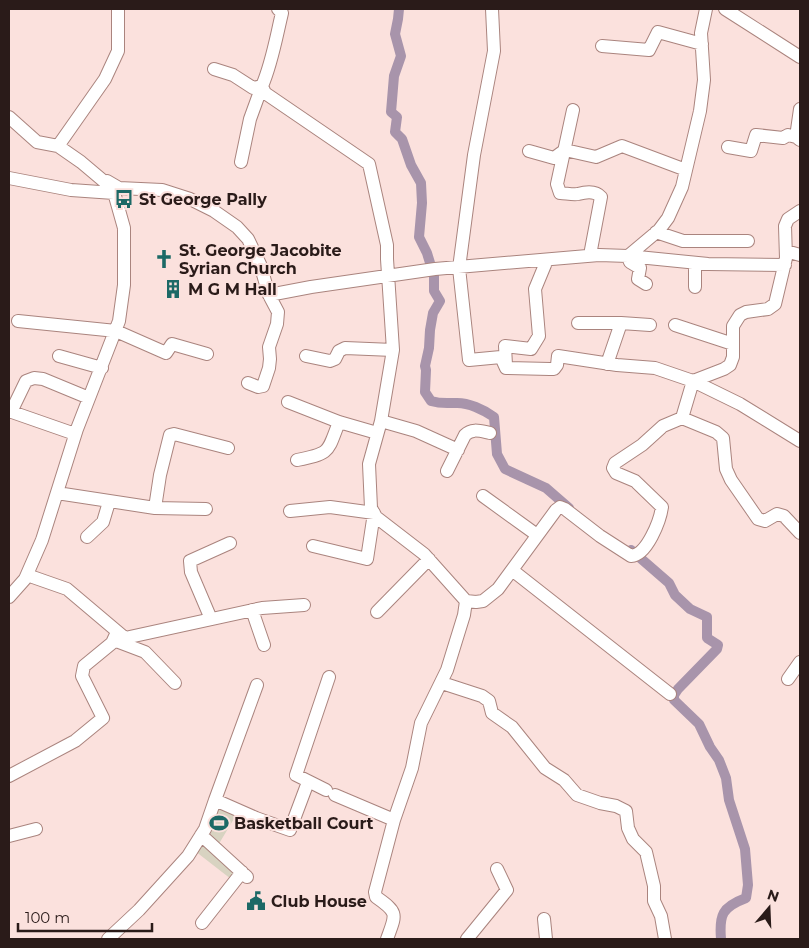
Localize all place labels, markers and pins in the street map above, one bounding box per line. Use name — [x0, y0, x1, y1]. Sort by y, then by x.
bus stop icon: St George Pally — [113, 188, 135, 210]
place label: St George Pally — [139, 190, 267, 209]
place label: St. George Jacobite Syrian Church — [179, 241, 342, 278]
church icon: St. George Jacobite Syrian Church — [153, 248, 175, 270]
building icon: M G M Hall — [162, 278, 184, 300]
place label: M G M Hall — [188, 280, 277, 299]
sports icon: Basketball Court — [208, 812, 230, 834]
place label: Basketball Court — [234, 814, 374, 833]
public building icon: Club House — [245, 890, 267, 912]
place label: Club House — [271, 892, 367, 911]

